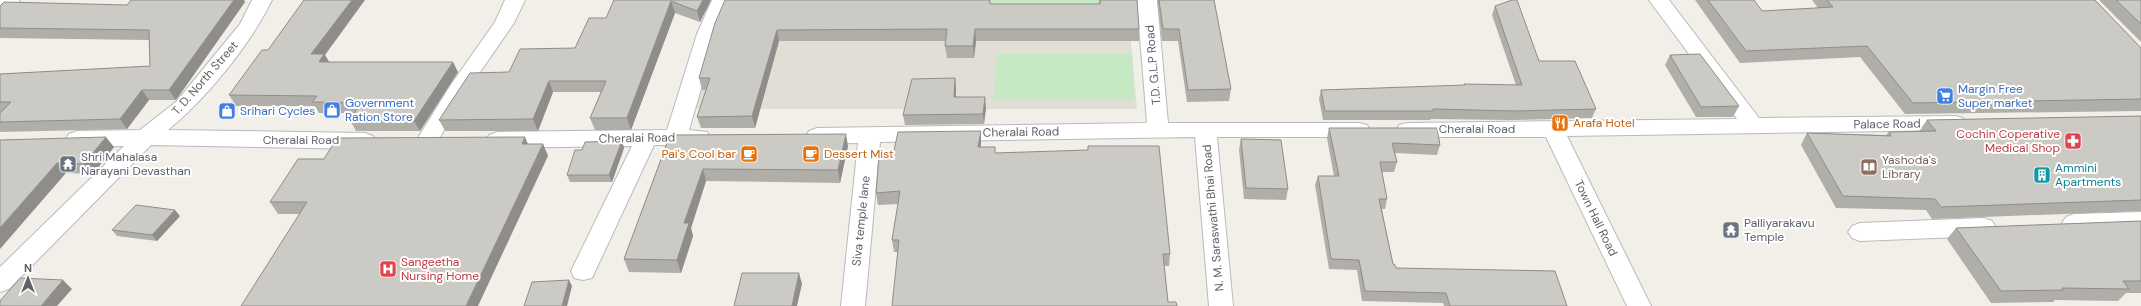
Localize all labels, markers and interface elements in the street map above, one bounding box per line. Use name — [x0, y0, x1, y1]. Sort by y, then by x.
street label: T.D. G.L.P Road — [1142, 25, 1164, 105]
street label: T. D. North Street — [168, 37, 242, 119]
place label: Margin Free Super market — [1958, 81, 2033, 111]
supermarket icon: Margin Free Super market — [1935, 86, 1955, 106]
place label: Government Ration Store — [345, 95, 414, 125]
shop icon: Government Ration Store — [322, 100, 342, 120]
shop icon: Srihari Cycles — [217, 101, 237, 121]
place label: Srihari Cycles — [240, 103, 315, 119]
restaurant icon: Arafa Hotel — [1550, 113, 1570, 133]
place label: Arafa Hotel — [1573, 115, 1635, 131]
street label: Palace Road — [1853, 115, 1921, 133]
street label: Cheralai Road — [1439, 121, 1515, 137]
street label: Cheralai Road — [983, 123, 1059, 141]
place label: Cochin Coperative Medical Shop — [1956, 126, 2060, 156]
street label: Cheralai Road — [599, 129, 675, 147]
pharmacy icon: Cochin Coperative Medical Shop — [2063, 131, 2083, 151]
street label: Cheralai Road — [263, 132, 339, 148]
cafe icon: Pai's Cool bar — [739, 144, 759, 164]
cafe icon: Dessert Mist — [801, 144, 821, 164]
street label: N. M. Saraswathi Bhai Road — [1199, 144, 1227, 292]
place label: Pai's Cool bar — [662, 146, 737, 162]
place label: Dessert Mist — [824, 146, 894, 162]
place label: Shri Mahalasa Narayani Devasthan — [81, 149, 191, 179]
place label: Yashoda's Library — [1882, 152, 1937, 182]
temple icon: Shri Mahalasa Narayani Devasthan — [58, 154, 78, 174]
library icon: Yashoda's Library — [1859, 157, 1879, 177]
place label: Ammini Apartments — [2055, 160, 2121, 190]
building icon: Ammini Apartments — [2032, 165, 2052, 185]
street label: Siva temple lane — [848, 175, 874, 267]
street label: Town Hall Road — [1571, 177, 1621, 259]
place label: Palliyarakavu Temple — [1744, 215, 1815, 245]
temple icon: Palliyarakavu Temple — [1721, 220, 1741, 240]
place label: Sangeetha Nursing Home — [401, 254, 479, 284]
north arrow — [8, 258, 48, 298]
hospital icon: Sangeetha Nursing Home — [378, 259, 398, 279]
text: N — [24, 261, 32, 275]

